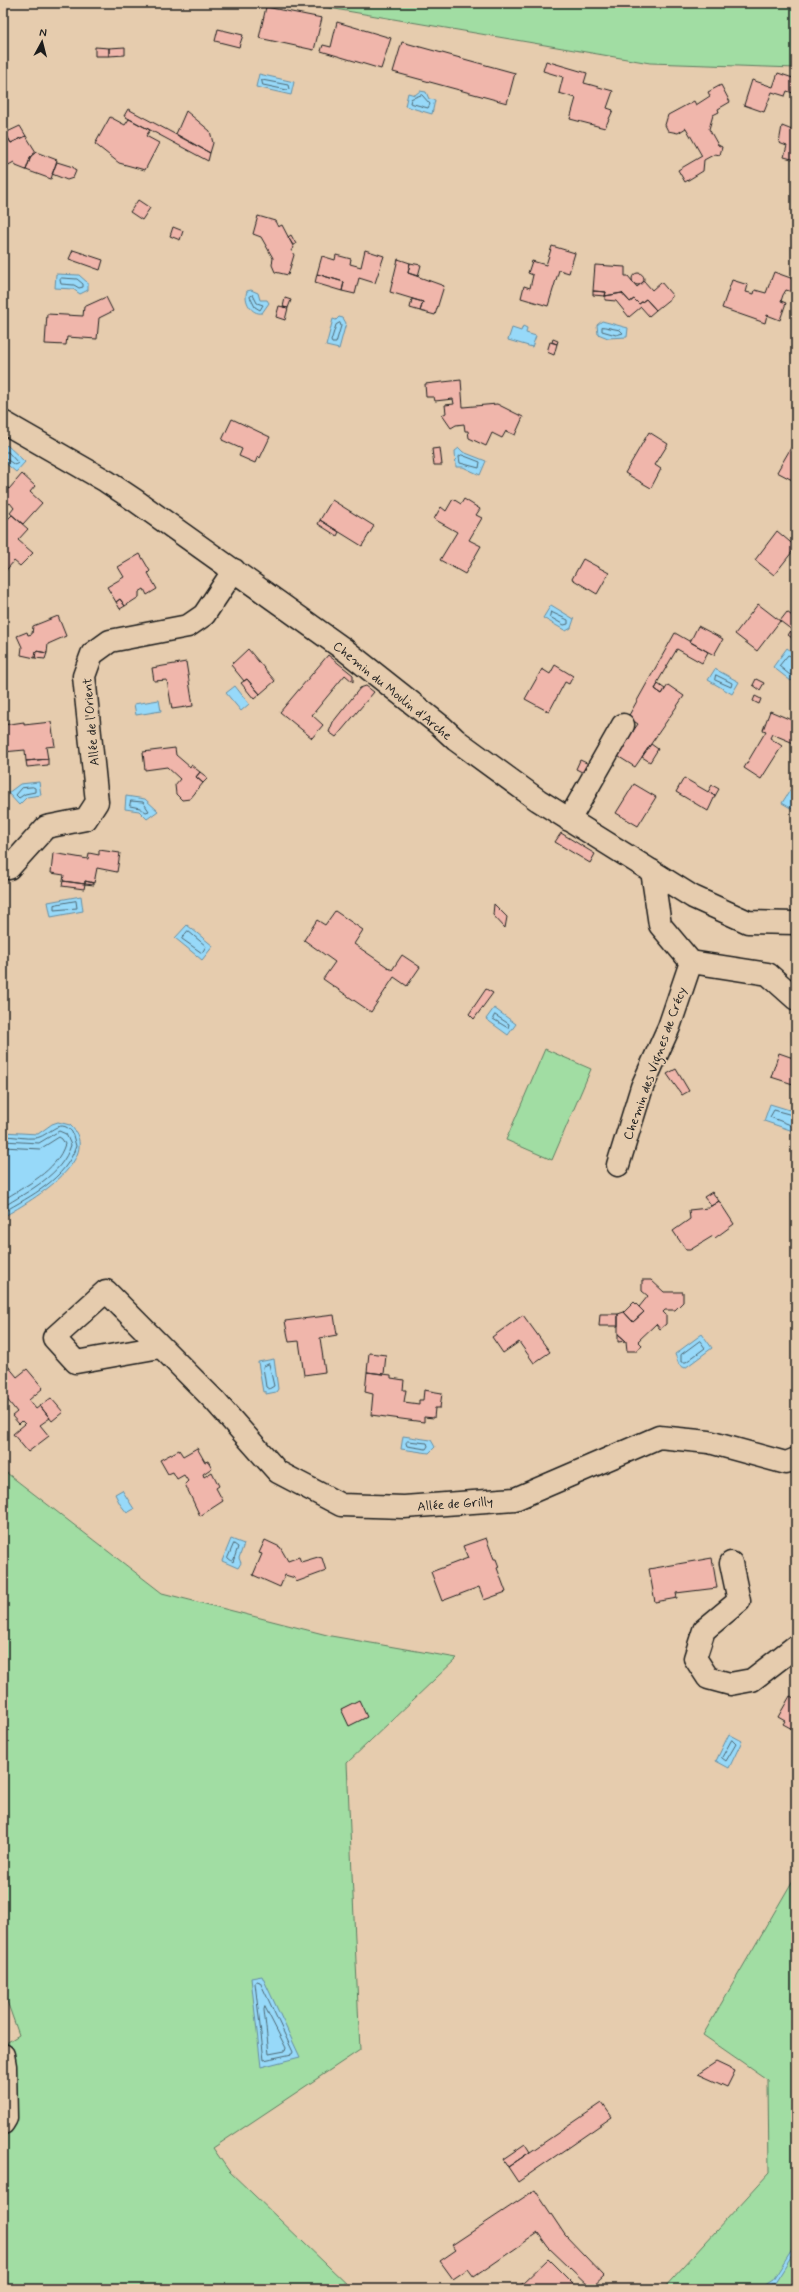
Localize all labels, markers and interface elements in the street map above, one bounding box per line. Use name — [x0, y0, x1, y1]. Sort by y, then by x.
north arrow — [22, 22, 62, 62]
text: N — [39, 26, 48, 40]
street label: Chemin du Moulin d'Arche — [329, 638, 455, 744]
street label: Allée de l'Orient — [79, 677, 104, 767]
street label: Chemin des Vignes de Crécy — [620, 984, 693, 1143]
street label: Allée de Grilly — [417, 1493, 494, 1516]

